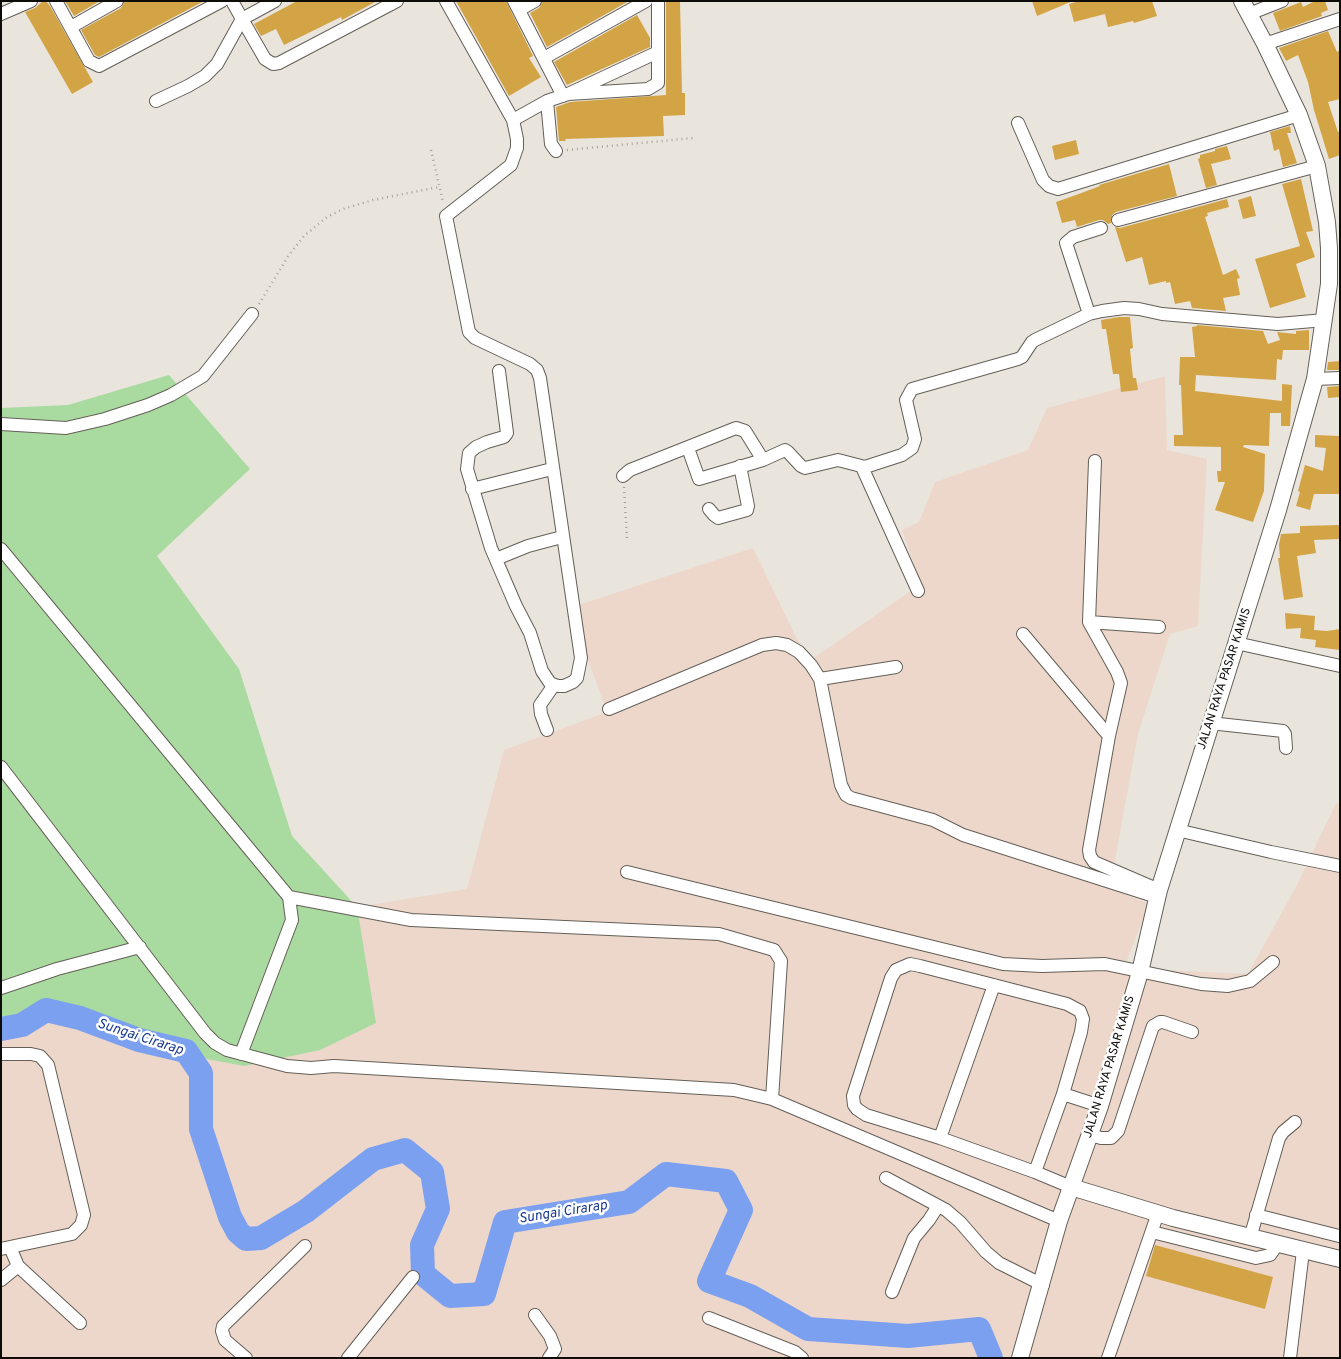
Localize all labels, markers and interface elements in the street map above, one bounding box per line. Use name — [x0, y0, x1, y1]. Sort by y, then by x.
street label: JALAN RAYA PASAR KAMIS — [1195, 606, 1255, 752]
street label: JALAN RAYA PASAR KAMIS — [1081, 994, 1139, 1140]
water label: Sungai Cirarap — [95, 1016, 185, 1060]
water label: Sungai Cirarap — [518, 1198, 608, 1228]

